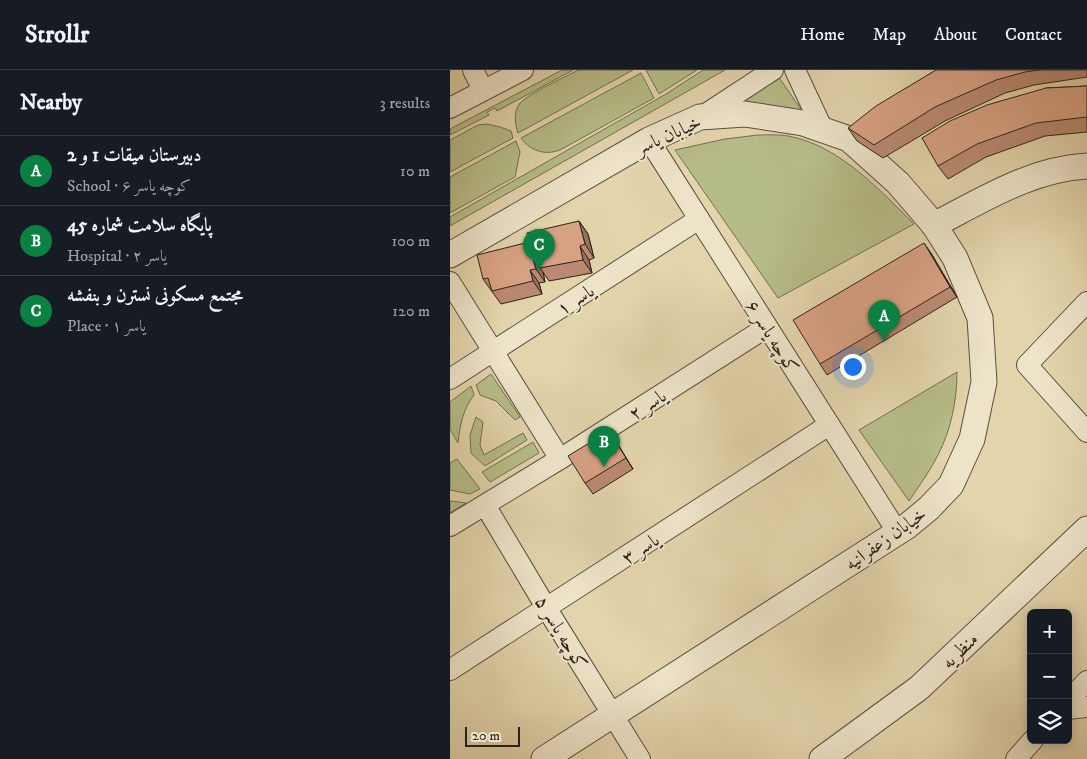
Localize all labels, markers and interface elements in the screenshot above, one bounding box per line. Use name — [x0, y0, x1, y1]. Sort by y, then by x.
text: Strollr — [25, 20, 89, 50]
text: Home — [800, 24, 845, 46]
text: Map — [873, 24, 906, 46]
text: About — [934, 24, 977, 46]
text: Contact — [1005, 24, 1062, 46]
text: Nearby — [20, 90, 82, 116]
text: 3 results — [380, 93, 430, 113]
street label: خیابان یاسر — [630, 111, 705, 161]
text: دبیرستان میقات 1 و 2 — [67, 144, 202, 167]
text: A — [31, 161, 41, 181]
text: 10 m — [400, 161, 430, 181]
text: School · کوچه یاسر ۶ — [67, 176, 191, 196]
text: پایگاه سلامت شماره 45 — [67, 214, 212, 237]
pin: C — [523, 229, 555, 270]
text: B — [31, 231, 41, 251]
text: 100 m — [392, 231, 430, 251]
text: Hospital · یاسر ۲ — [67, 246, 167, 266]
street label: یاسر ۱ — [553, 279, 600, 321]
text: مجتمع مسکونی نسترن و بنفشه — [67, 284, 243, 307]
street label: کوچه یاسر ۶ — [739, 296, 803, 378]
pin: A — [868, 300, 900, 341]
text: C — [31, 301, 41, 321]
text: 120 m — [392, 301, 430, 321]
text: Place · یاسر ۱ — [67, 316, 146, 336]
your location — [840, 354, 866, 380]
street label: یاسر ۲ — [625, 384, 672, 426]
pin: B — [588, 426, 620, 467]
street label: خیابان زعفرانیه — [841, 503, 931, 576]
street label: یاسر ۳ — [618, 528, 665, 570]
street label: کوچه یاسر ۵ — [529, 592, 592, 674]
map controls — [1027, 609, 1072, 744]
button: + — [1027, 609, 1072, 654]
street label: منظریه — [937, 628, 983, 674]
button: − — [1027, 654, 1072, 699]
button: layers — [1027, 699, 1072, 744]
scale bar — [465, 724, 520, 747]
text: 20 m — [472, 727, 500, 745]

